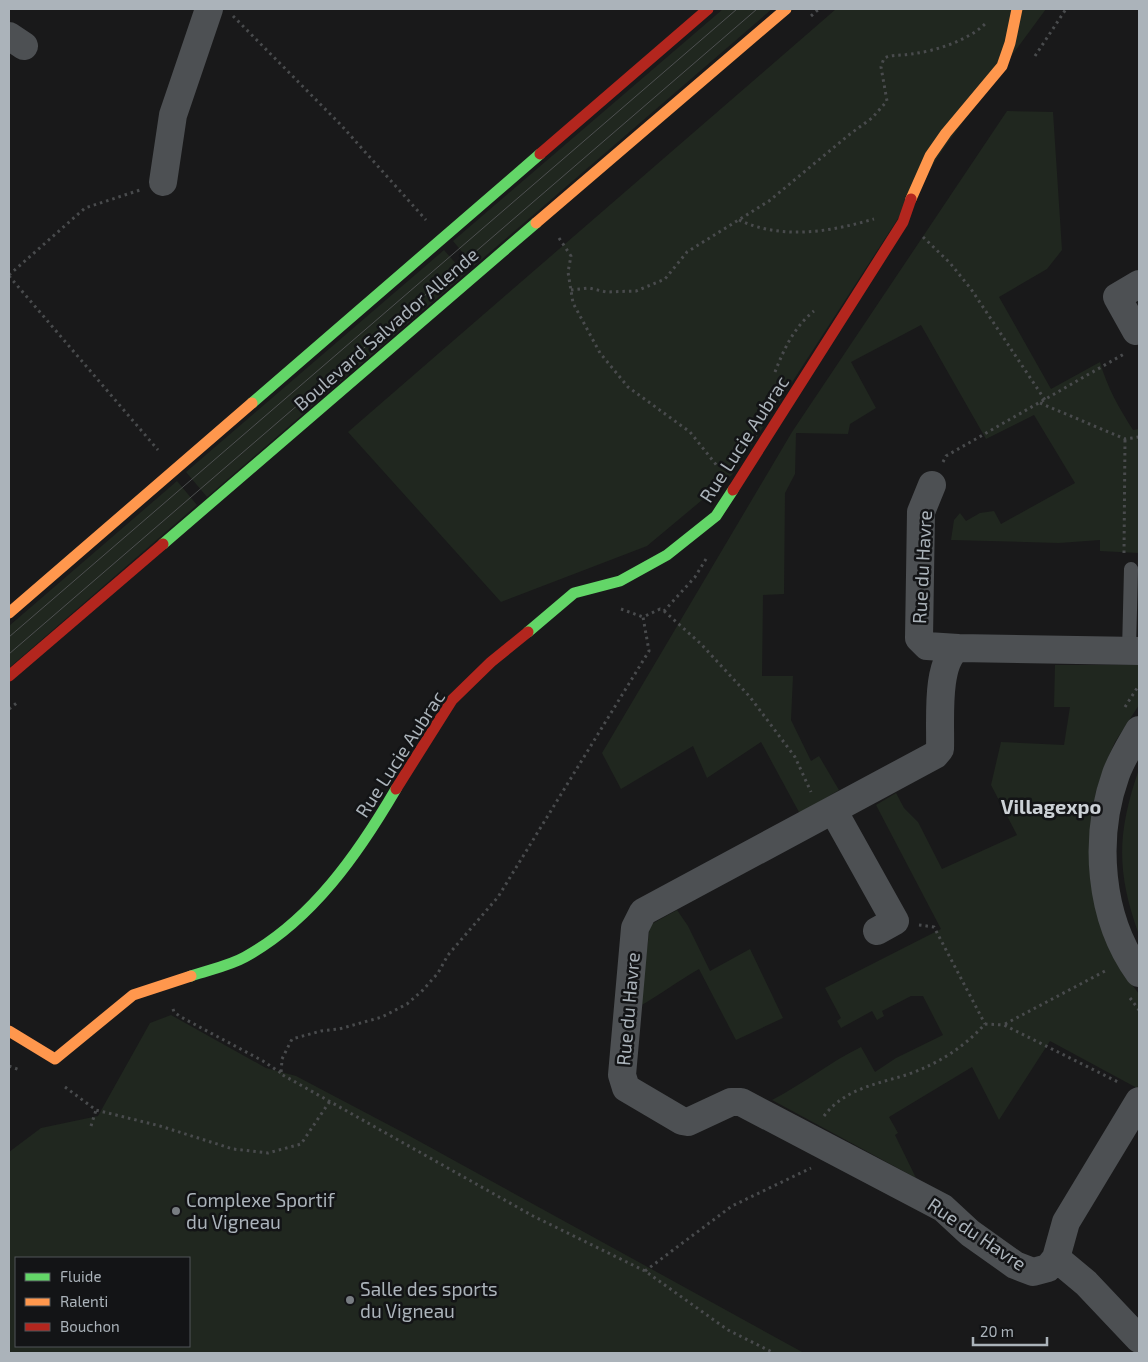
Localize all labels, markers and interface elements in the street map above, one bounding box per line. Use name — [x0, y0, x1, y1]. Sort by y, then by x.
street label: Boulevard Salvador Allende — [289, 242, 483, 415]
street label: Rue Lucie Aubrac — [694, 371, 793, 506]
street label: Rue du Havre — [907, 510, 936, 624]
street label: Rue Lucie Aubrac — [350, 686, 449, 821]
district label: Villagexpo — [1001, 794, 1101, 818]
street label: Rue du Havre — [611, 951, 644, 1067]
place label: Complexe Sportif du Vigneau — [186, 1188, 335, 1233]
street label: Rue du Havre — [924, 1192, 1031, 1275]
marker: Complexe Sportif du Vigneau — [170, 1205, 182, 1217]
legend — [15, 1257, 190, 1347]
text: Fluide — [60, 1267, 101, 1285]
place label: Salle des sports du Vigneau — [360, 1277, 498, 1322]
text: Ralenti — [60, 1292, 108, 1310]
marker: Salle des sports du Vigneau — [344, 1294, 356, 1306]
scale bar — [973, 1314, 1047, 1346]
text: Bouchon — [60, 1317, 120, 1335]
text: 20 m — [980, 1322, 1014, 1340]

